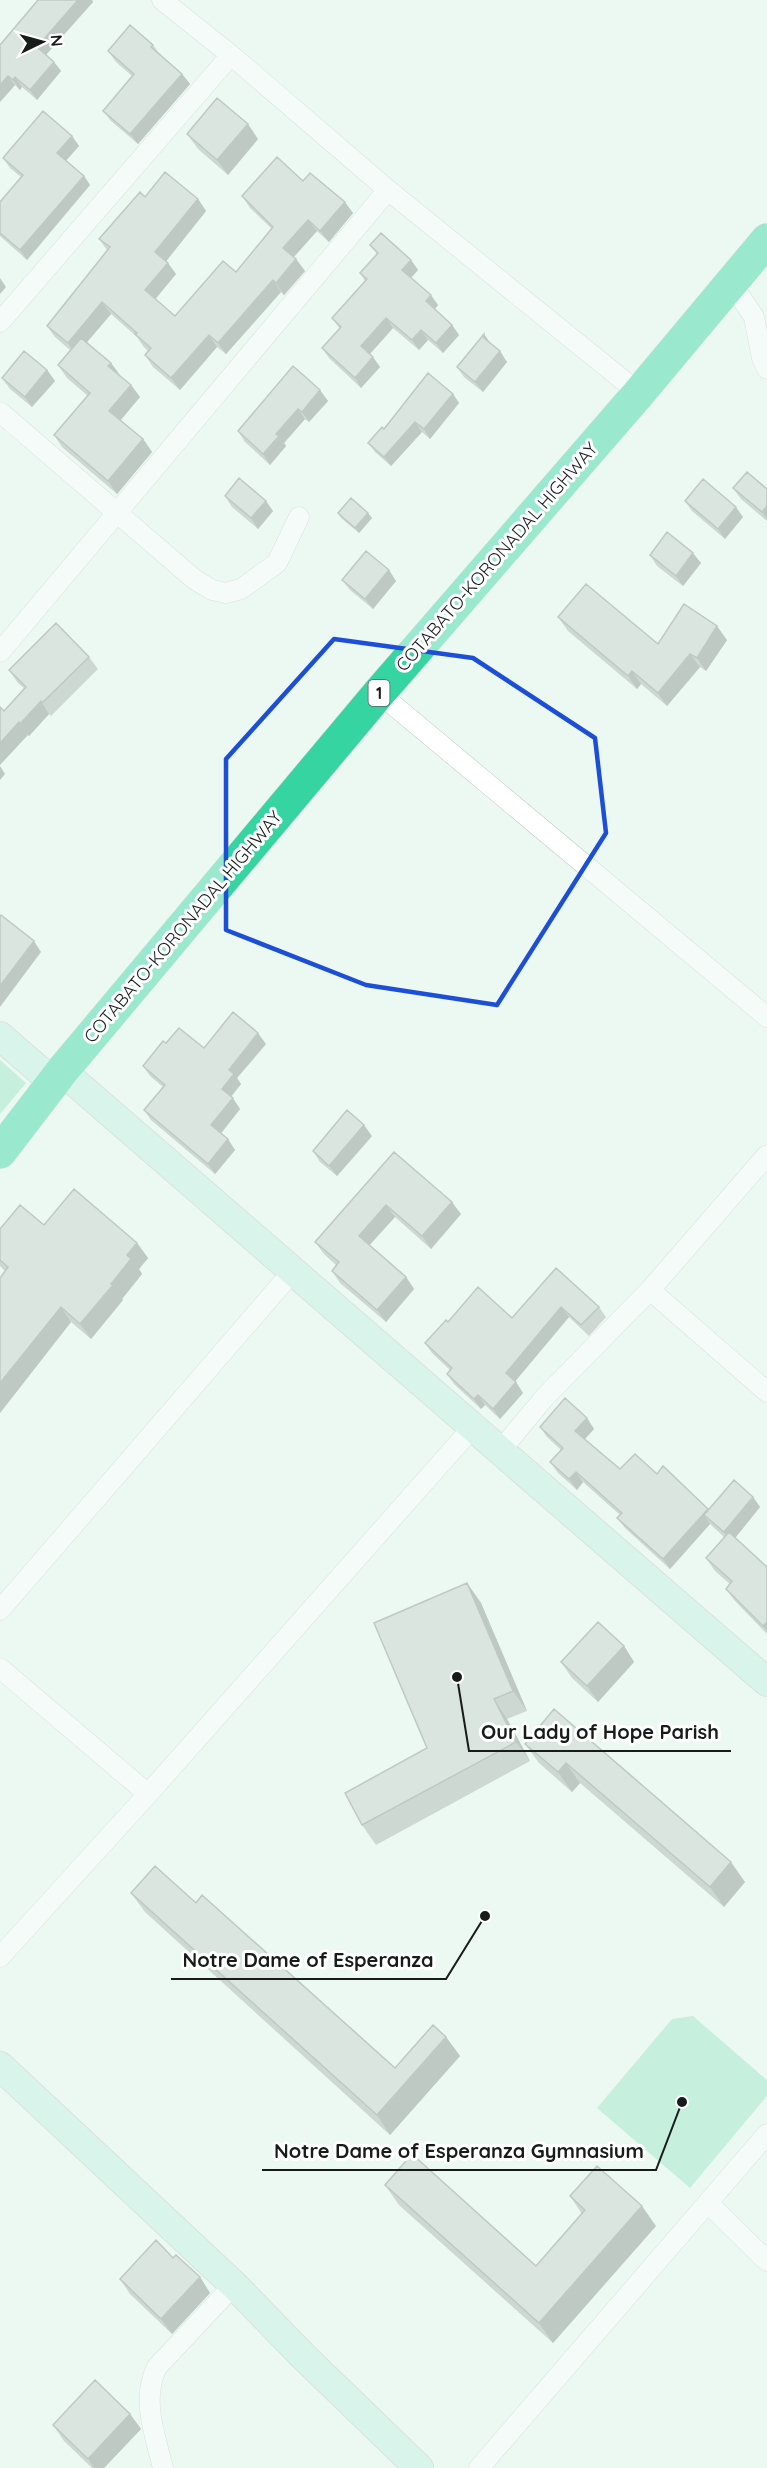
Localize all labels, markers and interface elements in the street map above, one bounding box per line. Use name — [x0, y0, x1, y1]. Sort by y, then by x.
north arrow — [12, 12, 72, 72]
text: N — [46, 34, 67, 47]
street label: COTABATO-KORONADAL HIGHWAY — [391, 437, 602, 676]
road number: 1 — [368, 680, 389, 706]
street label: COTABATO-KORONADAL HIGHWAY — [79, 806, 287, 1048]
callout: Our Lady of Hope Parish — [469, 1713, 731, 1751]
text: Our Lady of Hope Parish — [481, 1719, 719, 1744]
callout: Notre Dame of Esperanza — [171, 1941, 446, 1979]
text: Notre Dame of Esperanza — [182, 1947, 434, 1972]
callout: Notre Dame of Esperanza Gymnasium — [262, 2132, 656, 2170]
text: Notre Dame of Esperanza Gymnasium — [274, 2138, 644, 2163]

